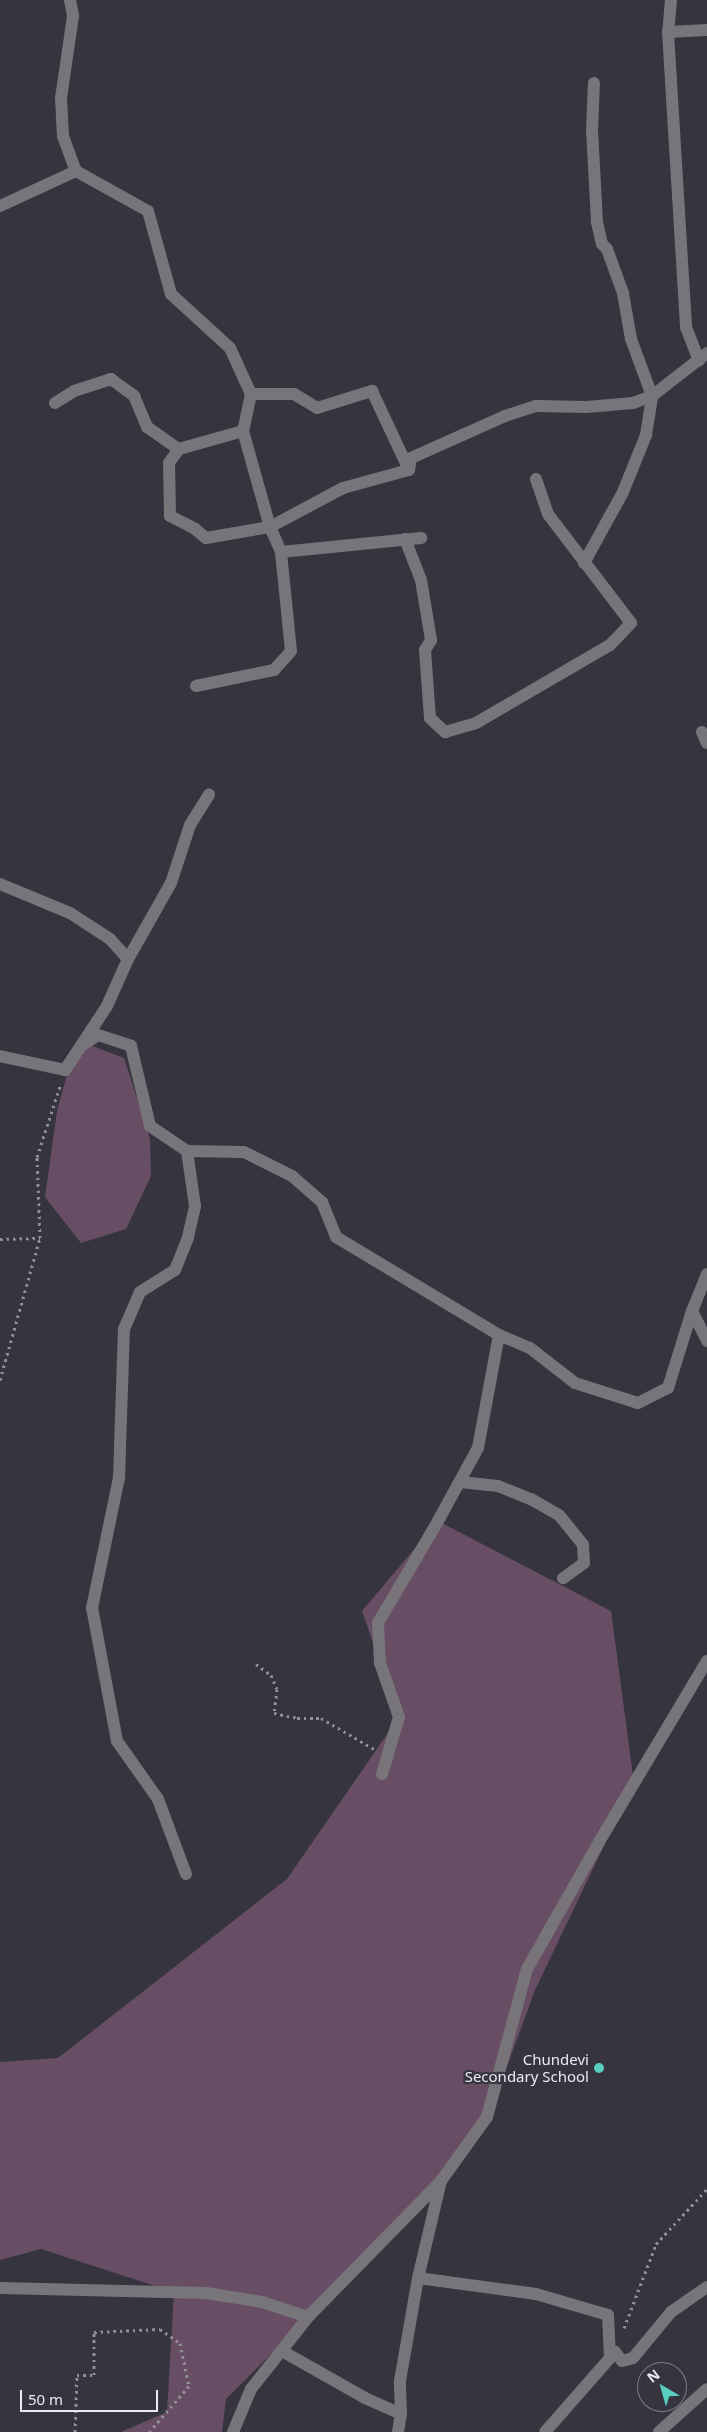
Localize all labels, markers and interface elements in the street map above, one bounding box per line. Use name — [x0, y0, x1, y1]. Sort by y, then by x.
place label: Chundevi Secondary School — [465, 2050, 589, 2085]
marker: Chundevi Secondary School — [593, 2062, 605, 2074]
north arrow — [637, 2362, 687, 2412]
text: N — [643, 2365, 663, 2387]
scale bar — [22, 2380, 160, 2412]
text: 50 m — [28, 2389, 63, 2409]

